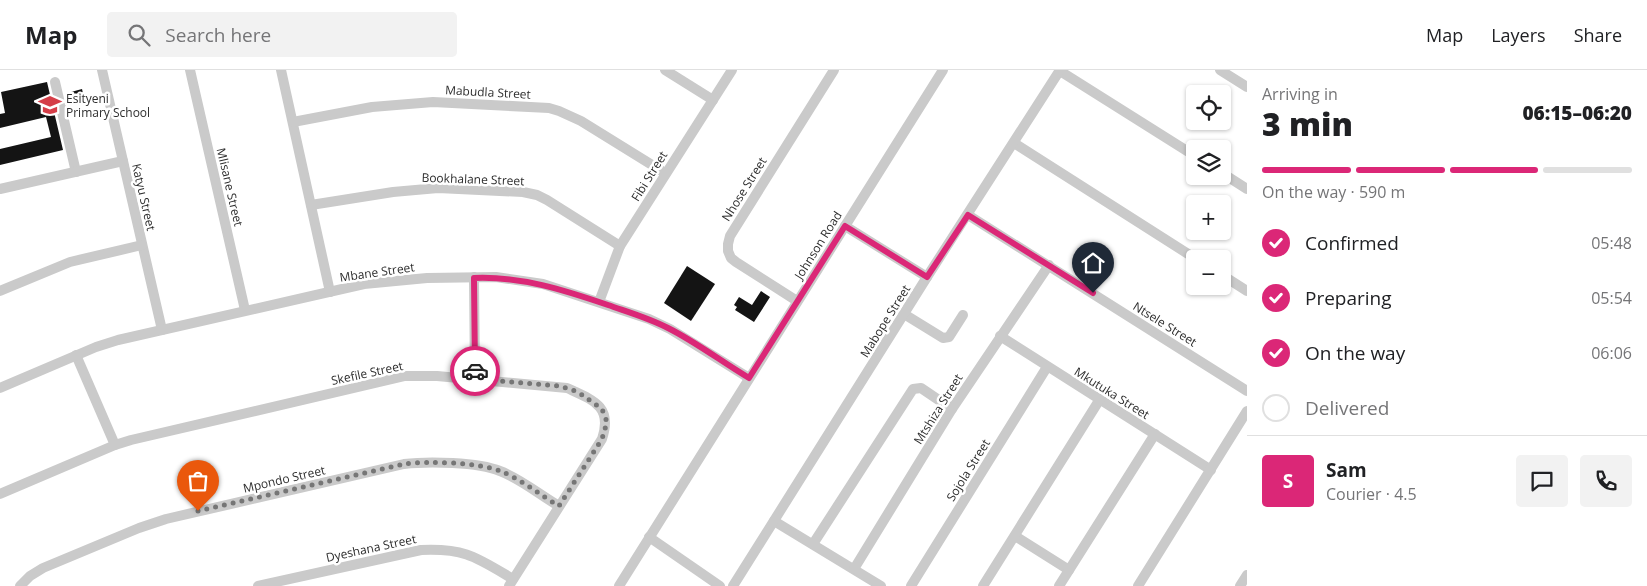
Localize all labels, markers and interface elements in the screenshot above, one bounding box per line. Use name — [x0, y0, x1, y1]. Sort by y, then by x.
search box — [107, 12, 457, 57]
text: Map — [25, 18, 77, 51]
icon: search — [125, 21, 153, 49]
text: Search here — [165, 22, 271, 48]
text: Map — [1426, 23, 1463, 47]
text: Layers — [1491, 23, 1546, 47]
text: Share — [1574, 23, 1622, 47]
street label: Mabudla Street — [445, 81, 531, 103]
text: Arriving in — [1262, 83, 1338, 105]
map controls — [1186, 85, 1231, 295]
button: locate — [1186, 85, 1231, 130]
place label: Esityeni Primary School — [66, 90, 150, 121]
school or university icon: Esityeni Primary School — [37, 92, 63, 118]
text: 06:15–06:20 — [1522, 100, 1632, 126]
text: 3 min — [1262, 102, 1353, 145]
button: layers — [1186, 140, 1231, 185]
street label: Mlisane Street — [213, 146, 247, 228]
street label: Fibi Street — [627, 148, 671, 204]
street label: Nhose Street — [718, 154, 770, 224]
street label: Katyu Street — [128, 162, 160, 232]
street label: Bookhalane Street — [421, 169, 525, 189]
text: On the way · 590 m — [1262, 181, 1405, 203]
button: + — [1186, 195, 1231, 240]
street label: Johnson Road — [790, 208, 846, 283]
icon: check — [1262, 229, 1290, 257]
text: Confirmed — [1305, 230, 1399, 256]
text: 05:48 — [1591, 232, 1632, 254]
pin — [1072, 242, 1114, 293]
icon: home — [1079, 249, 1107, 277]
button: − — [1186, 250, 1231, 295]
street label: Mbane Street — [338, 258, 416, 286]
street label: Mabope Street — [856, 281, 914, 361]
icon: check — [1262, 284, 1290, 312]
text: Preparing — [1305, 285, 1392, 311]
text: 05:54 — [1591, 287, 1632, 309]
street label: Ntsele Street — [1130, 298, 1200, 350]
icon: check — [1262, 339, 1290, 367]
text: On the way — [1305, 340, 1405, 366]
text: 06:06 — [1591, 342, 1632, 364]
courier — [450, 346, 500, 396]
street label: Skefile Street — [329, 357, 405, 389]
icon: car — [461, 357, 489, 385]
street label: Mkutuka Street — [1071, 363, 1153, 423]
street label: Mtshiza Street — [910, 371, 966, 447]
text: Delivered — [1305, 395, 1389, 421]
street label: Sojola Street — [942, 436, 994, 504]
button: chat — [1516, 455, 1568, 507]
button: phone — [1580, 455, 1632, 507]
text: Sam — [1326, 457, 1367, 483]
pin — [177, 460, 219, 511]
street label: Mpondo Street — [241, 461, 327, 497]
icon: bag — [184, 467, 212, 495]
text: S — [1283, 468, 1293, 494]
text: Courier · 4.5 — [1326, 483, 1417, 505]
street label: Dyeshana Street — [324, 530, 418, 566]

